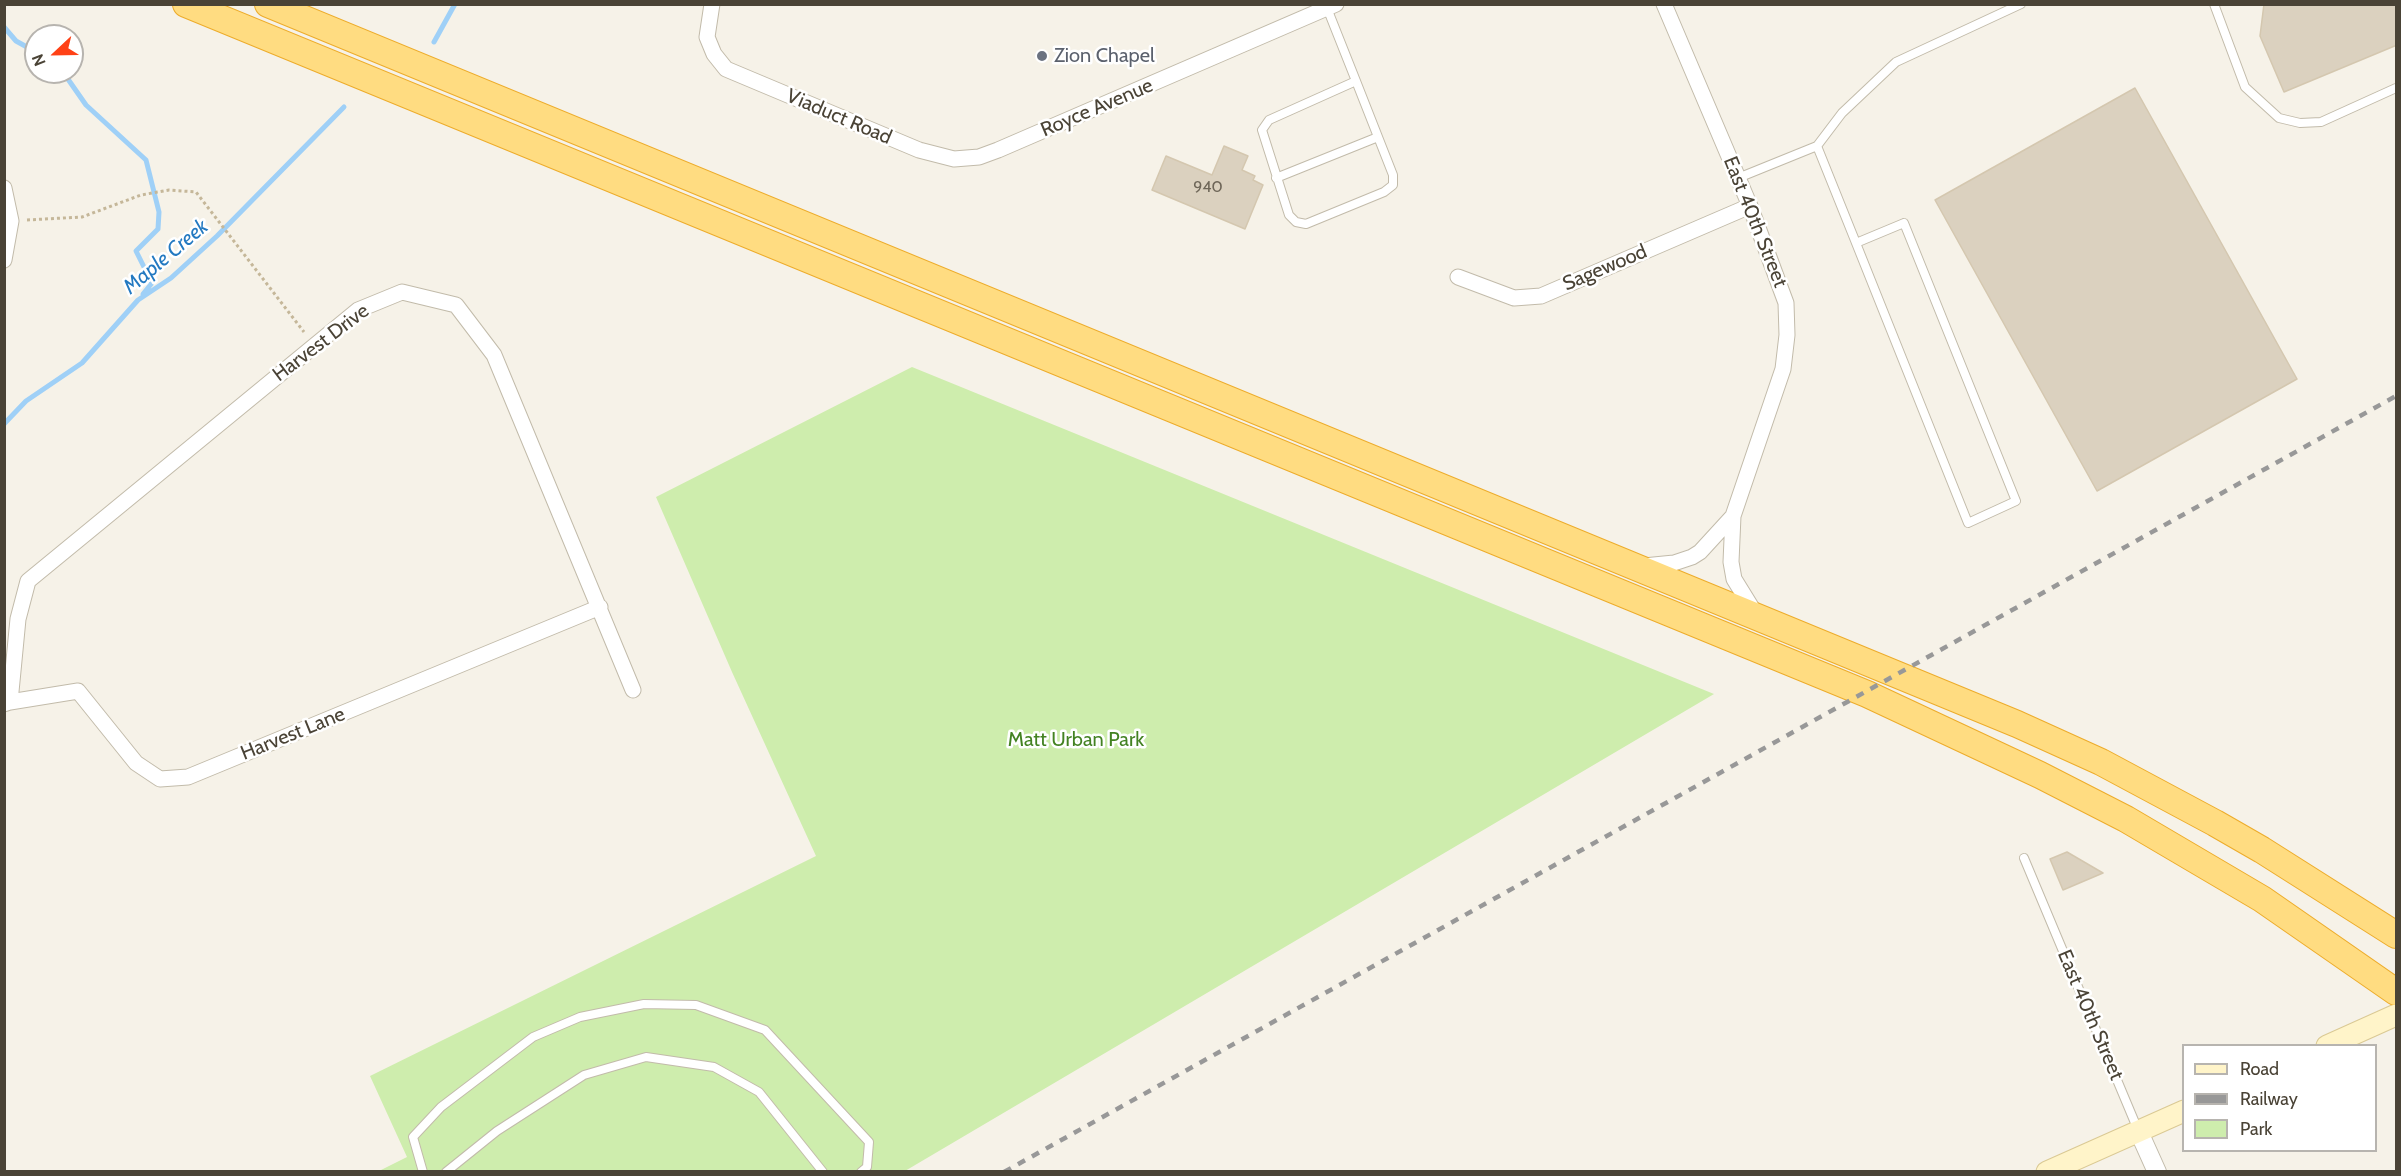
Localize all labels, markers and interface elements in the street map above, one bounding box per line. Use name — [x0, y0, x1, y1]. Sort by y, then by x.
north arrow — [24, 24, 84, 84]
place label: Zion Chapel — [1054, 44, 1155, 68]
marker: Zion Chapel — [1035, 49, 1049, 63]
text: N — [28, 51, 50, 69]
street label: Royce Avenue — [1037, 74, 1157, 142]
street label: Viaduct Road — [783, 84, 895, 150]
street label: East 40th Street — [1718, 153, 1792, 291]
house number: 940 — [1193, 177, 1223, 197]
water label: Maple Creek — [118, 214, 214, 300]
street label: Sagewood — [1559, 240, 1651, 296]
street label: Harvest Drive — [268, 299, 374, 387]
street label: Harvest Lane — [237, 702, 349, 766]
park label: Matt Urban Park — [1008, 728, 1144, 752]
street label: East 40th Street — [2052, 946, 2128, 1084]
legend — [2182, 1044, 2377, 1152]
text: Road — [2240, 1058, 2279, 1080]
text: Railway — [2240, 1088, 2298, 1110]
text: Park — [2240, 1118, 2272, 1140]

